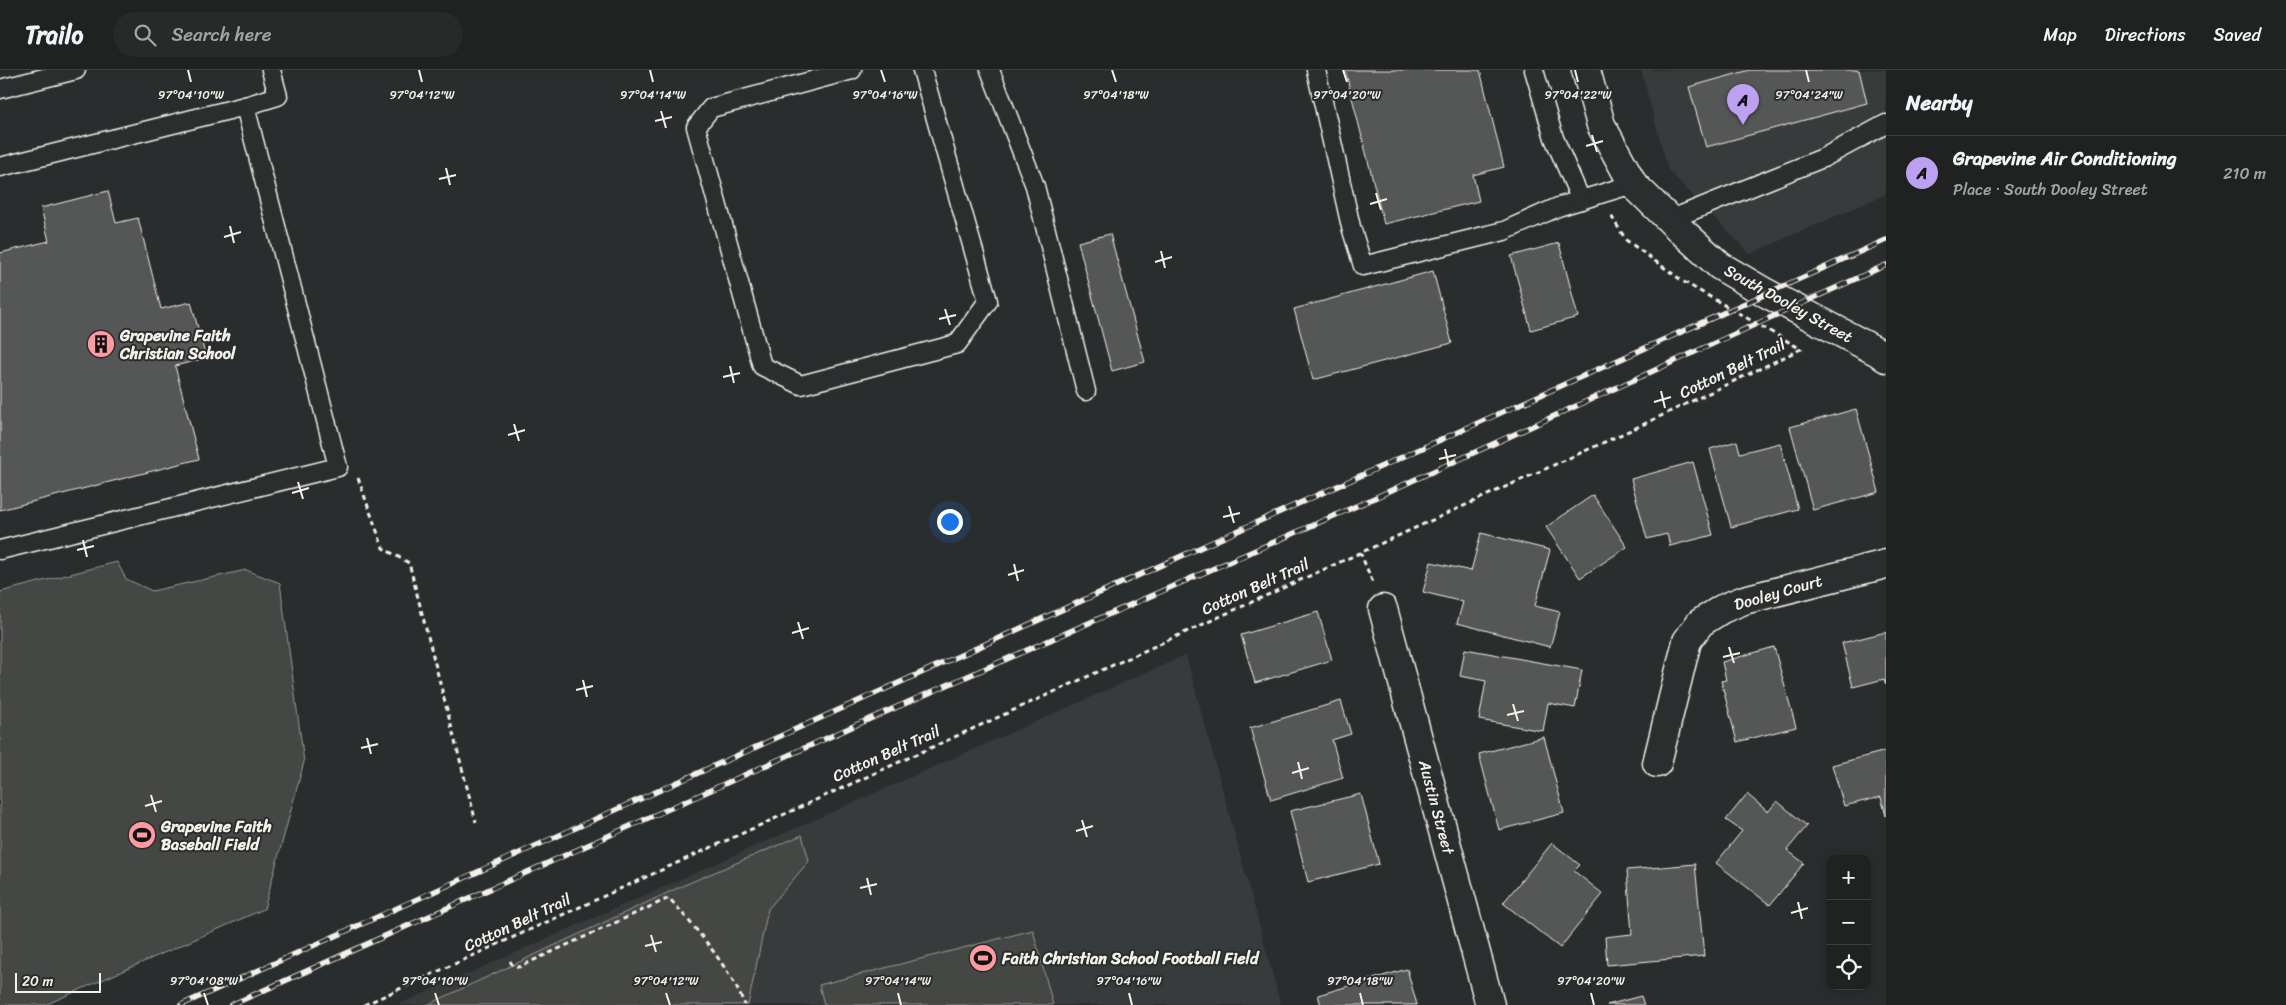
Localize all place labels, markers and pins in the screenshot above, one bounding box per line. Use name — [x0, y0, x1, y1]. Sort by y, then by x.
pin: A — [1727, 84, 1759, 125]
place label: Grapevine Faith Christian School — [119, 321, 237, 368]
building icon: Grapevine Faith Christian School — [86, 329, 116, 359]
place label: Grapevine Faith Baseball Field — [160, 812, 272, 859]
sports icon: Grapevine Faith Baseball Field — [127, 820, 157, 850]
sports icon: Faith Christian School Football Field — [968, 943, 998, 973]
place label: Faith Christian School Football Field — [1001, 944, 1260, 973]

